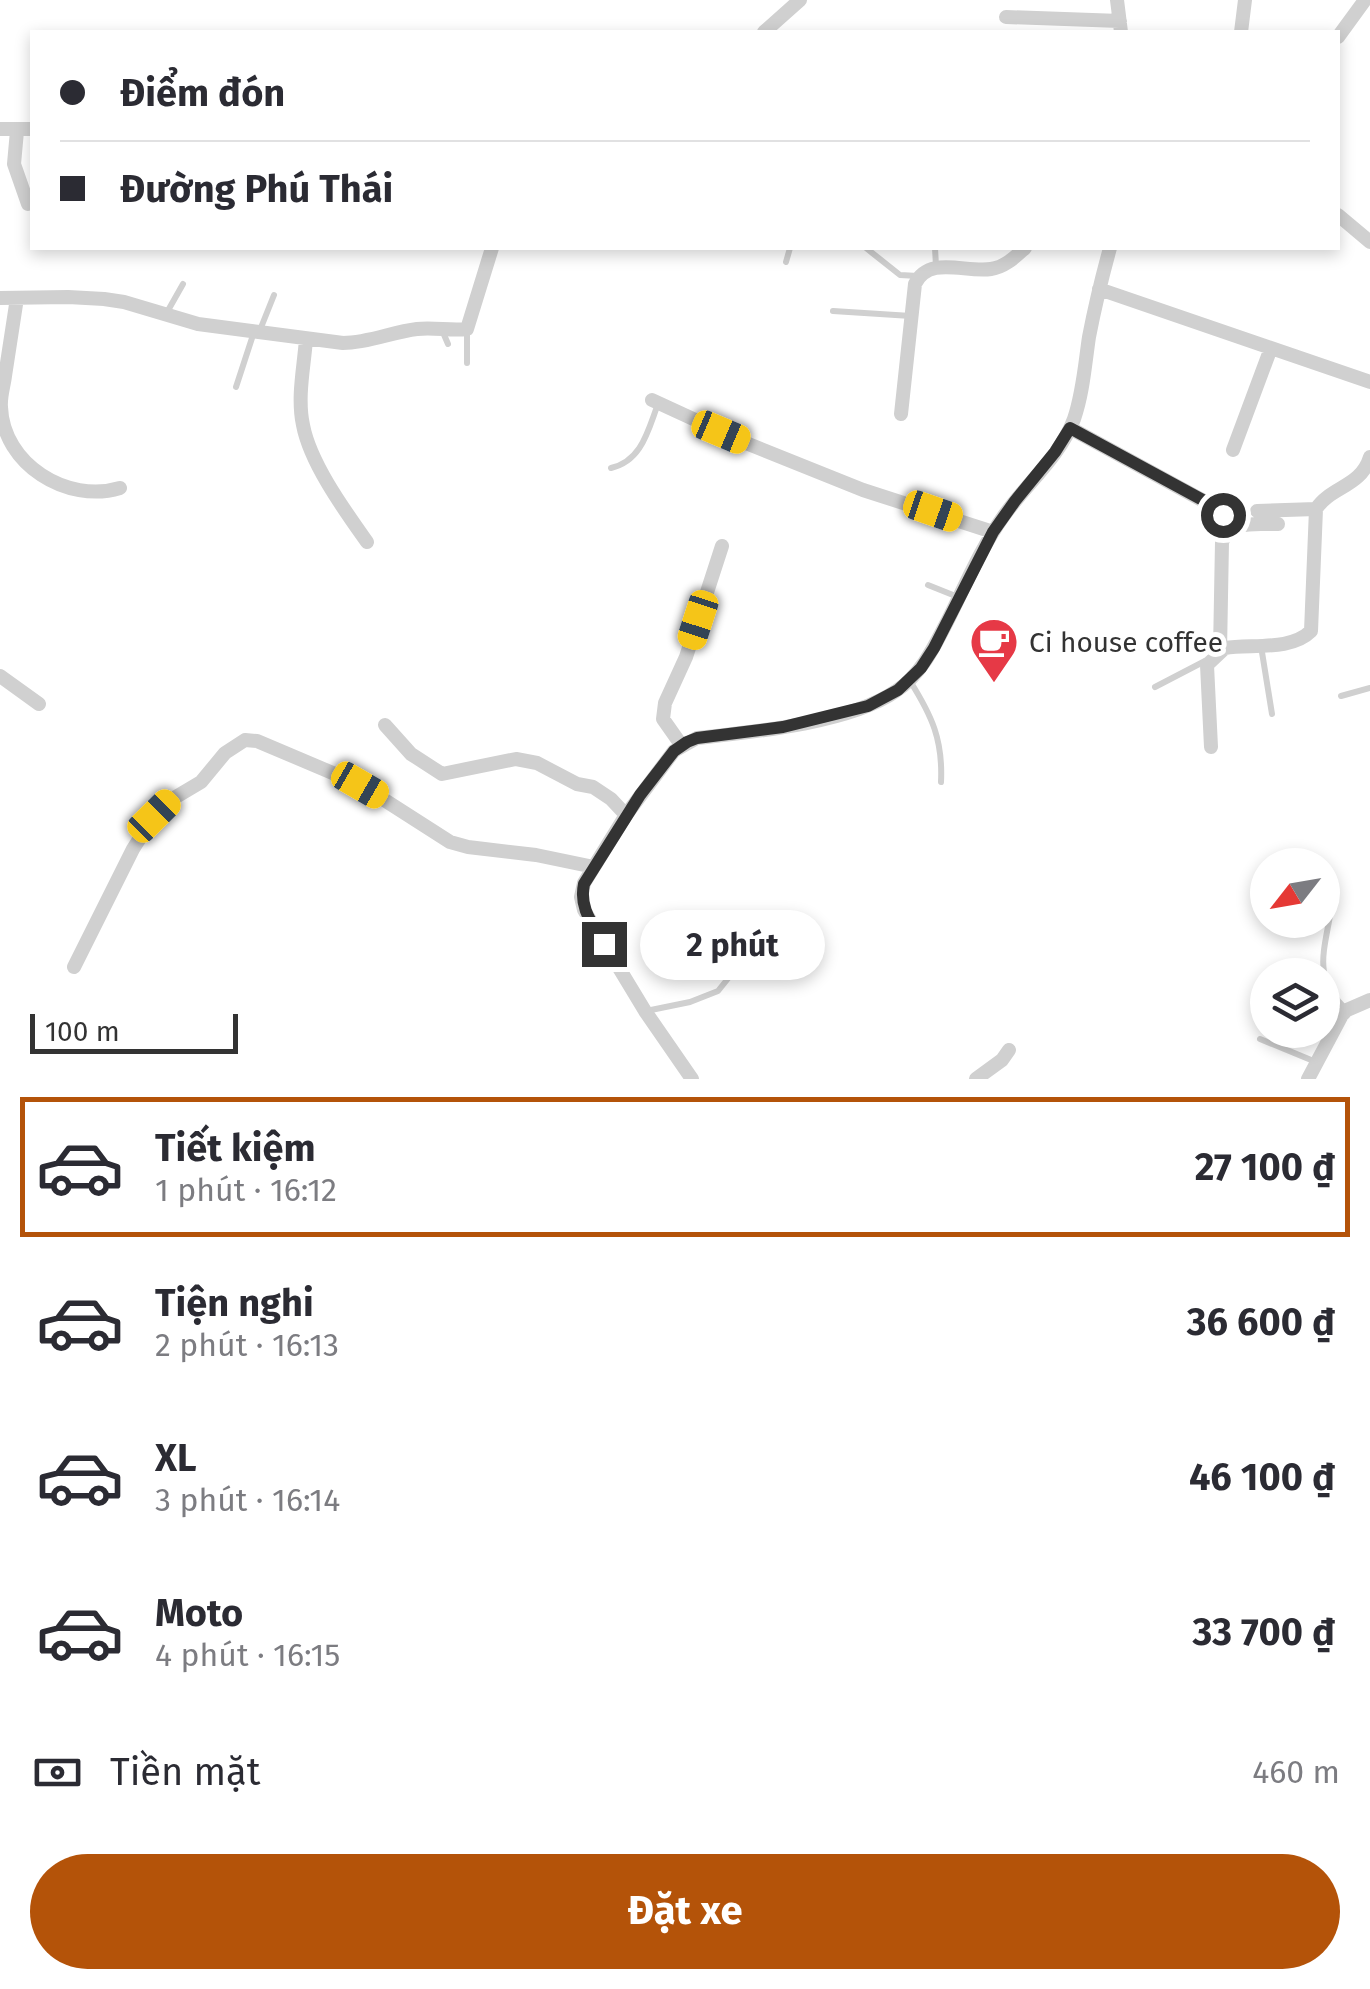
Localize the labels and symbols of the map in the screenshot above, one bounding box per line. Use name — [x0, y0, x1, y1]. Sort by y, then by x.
car — [688, 406, 754, 458]
car — [900, 487, 966, 535]
route start — [1201, 493, 1246, 538]
car — [674, 587, 722, 653]
cafe icon: Ci house coffee — [968, 616, 1020, 684]
place label: Ci house coffee — [1029, 626, 1223, 659]
car — [327, 757, 393, 813]
car — [122, 784, 186, 848]
north arrow — [1250, 848, 1340, 938]
callout: 2 phút — [639, 909, 824, 979]
route end — [582, 922, 627, 967]
scale bar — [30, 1009, 238, 1054]

